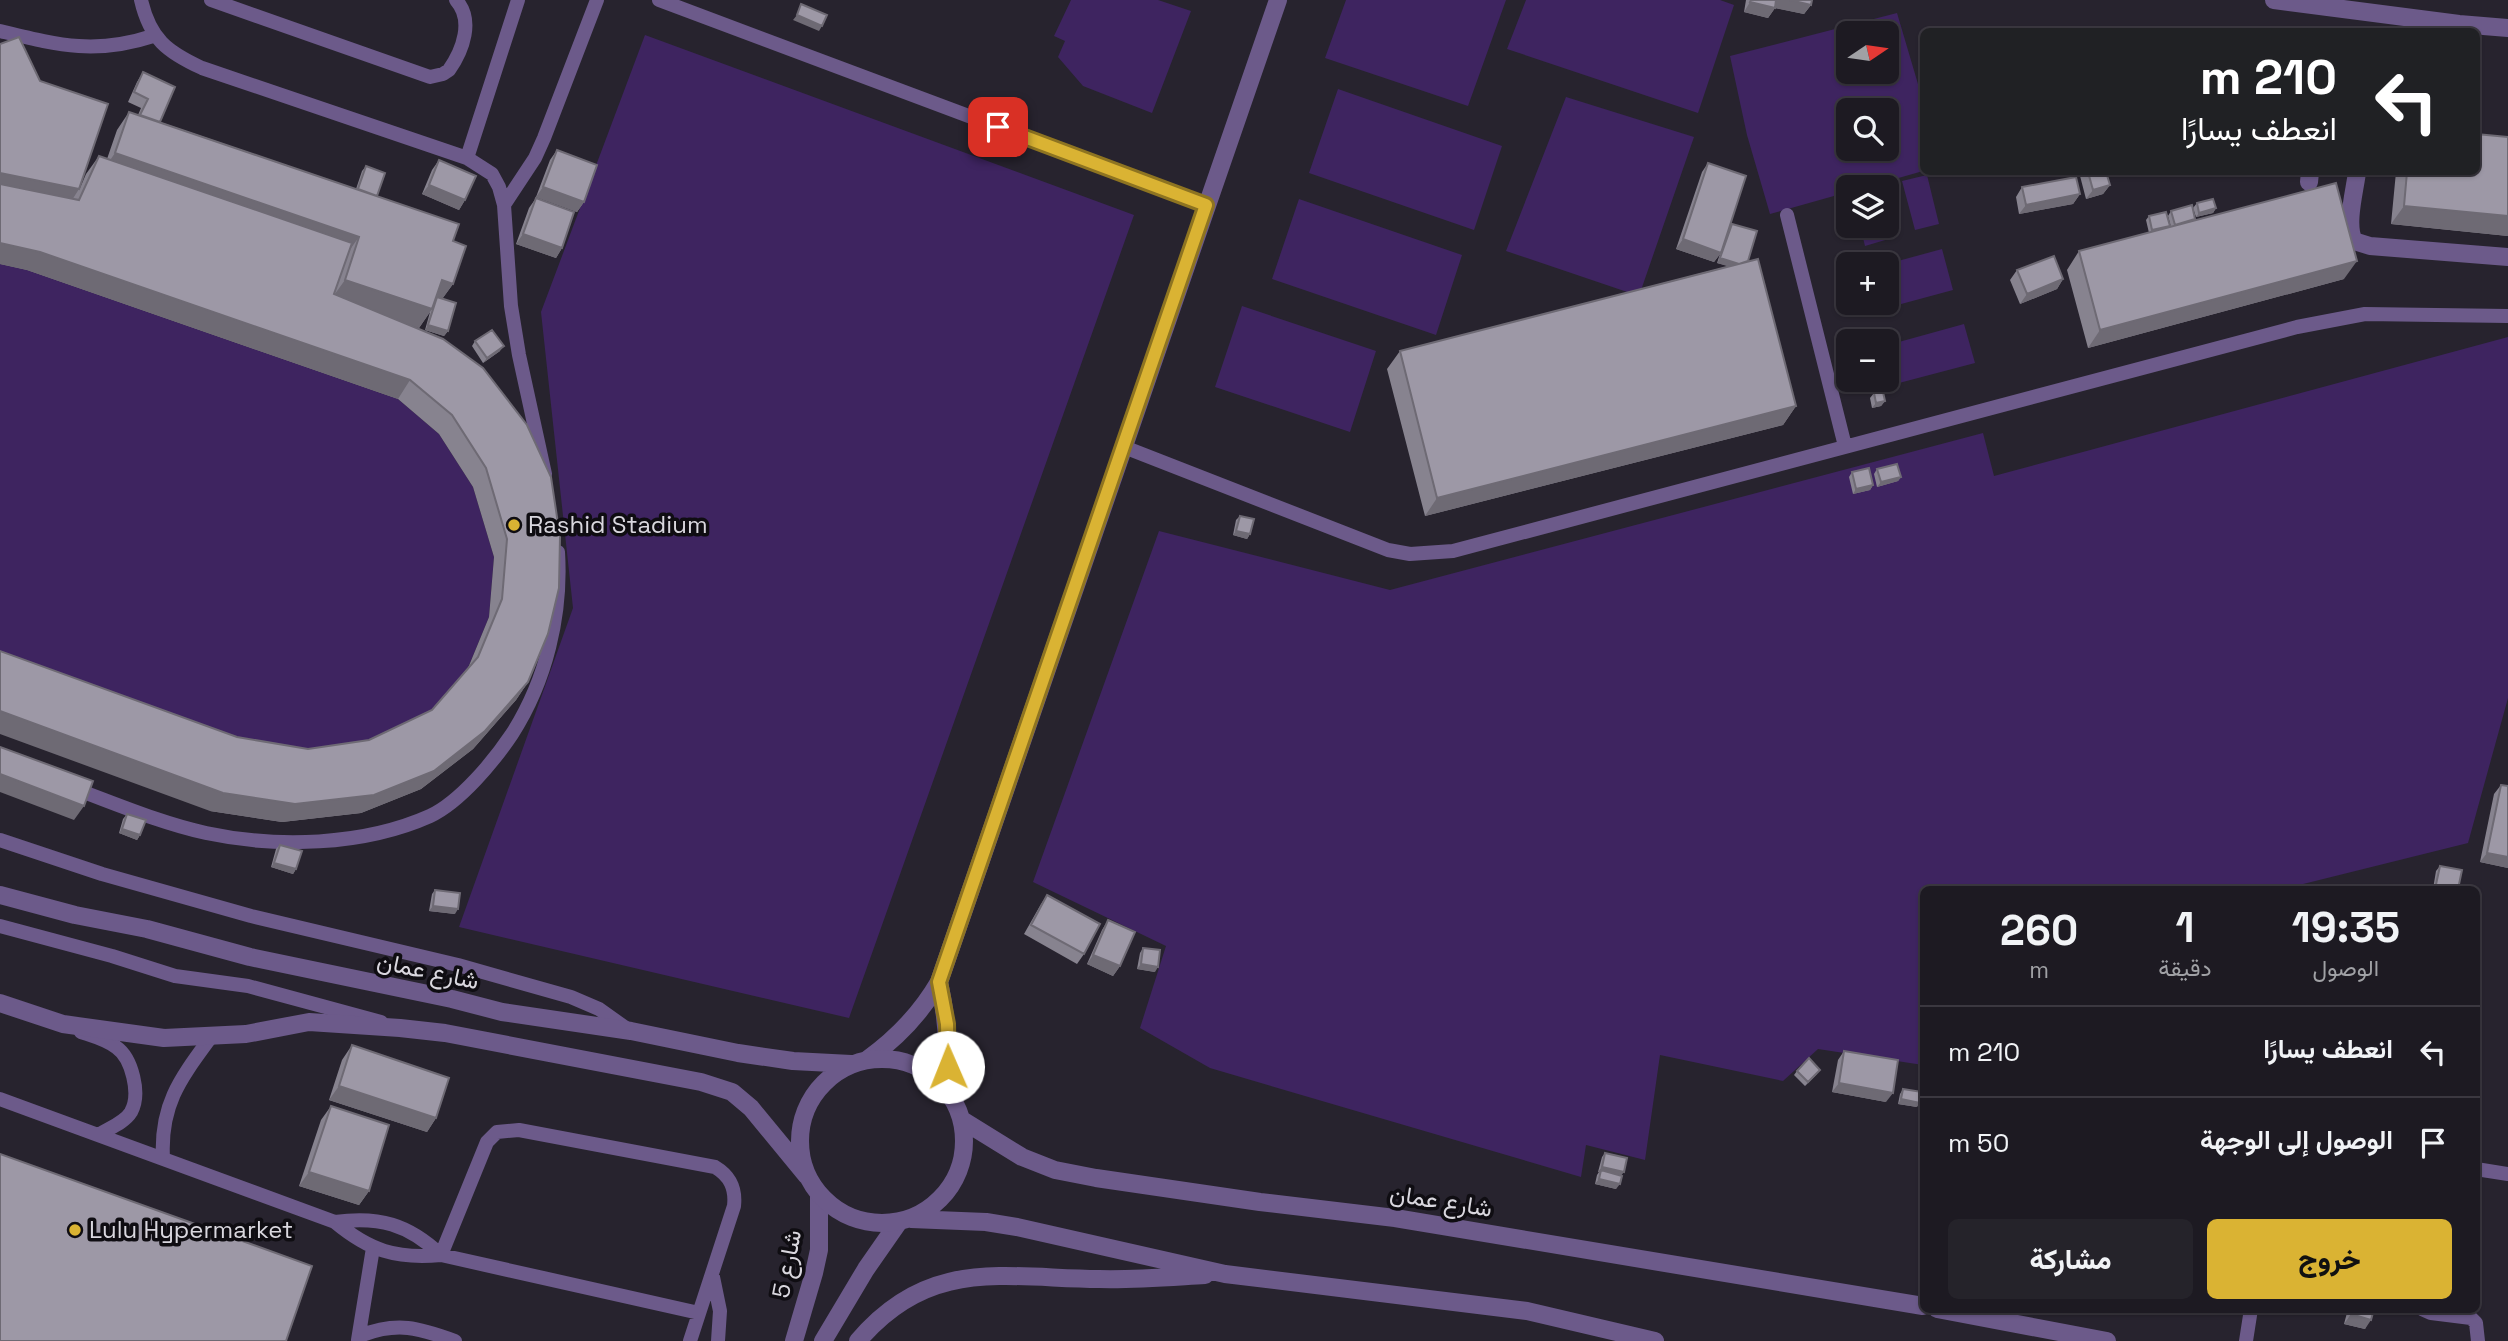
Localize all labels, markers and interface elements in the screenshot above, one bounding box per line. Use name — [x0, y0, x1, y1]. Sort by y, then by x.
north arrow — [1836, 21, 1899, 84]
map controls — [1836, 21, 1899, 392]
text: 210 m — [2200, 46, 2337, 108]
icon: left — [2361, 56, 2452, 147]
pin — [968, 97, 1028, 157]
button: search — [1836, 98, 1899, 161]
icon: arrive — [979, 108, 1017, 146]
text: انعطف يسارًا — [2181, 109, 2337, 149]
button: layers — [1836, 175, 1899, 238]
button: + — [1836, 252, 1899, 315]
button: − — [1836, 329, 1899, 392]
place label: Rashid Stadium — [528, 509, 708, 540]
marker: Rashid Stadium — [506, 517, 522, 533]
text: 1 — [2175, 901, 2194, 954]
text: 19:35 — [2292, 901, 2400, 954]
text: 260 — [2000, 904, 2078, 957]
street label: شارع عمان — [374, 945, 482, 997]
text: دقيقة — [2158, 953, 2212, 983]
text: الوصول — [2313, 953, 2379, 983]
text: m — [2029, 955, 2049, 985]
position arrow — [911, 1030, 985, 1104]
text: انعطف يسارًا — [2263, 1032, 2393, 1066]
icon: left — [2414, 1033, 2452, 1071]
text: 210 m — [1948, 1035, 2020, 1069]
text: الوصول إلى الوجهة — [2200, 1123, 2393, 1157]
icon: arrive — [2414, 1124, 2452, 1162]
text: 50 m — [1948, 1126, 2009, 1160]
street label: شارع عمان — [1388, 1177, 1494, 1225]
place label: Lulu Hypermarket — [89, 1214, 293, 1245]
button: مشاركة — [1948, 1219, 2193, 1299]
button: خروج — [2207, 1219, 2452, 1299]
marker: Lulu Hypermarket — [67, 1222, 83, 1238]
street label: شارع 5 — [765, 1227, 809, 1301]

